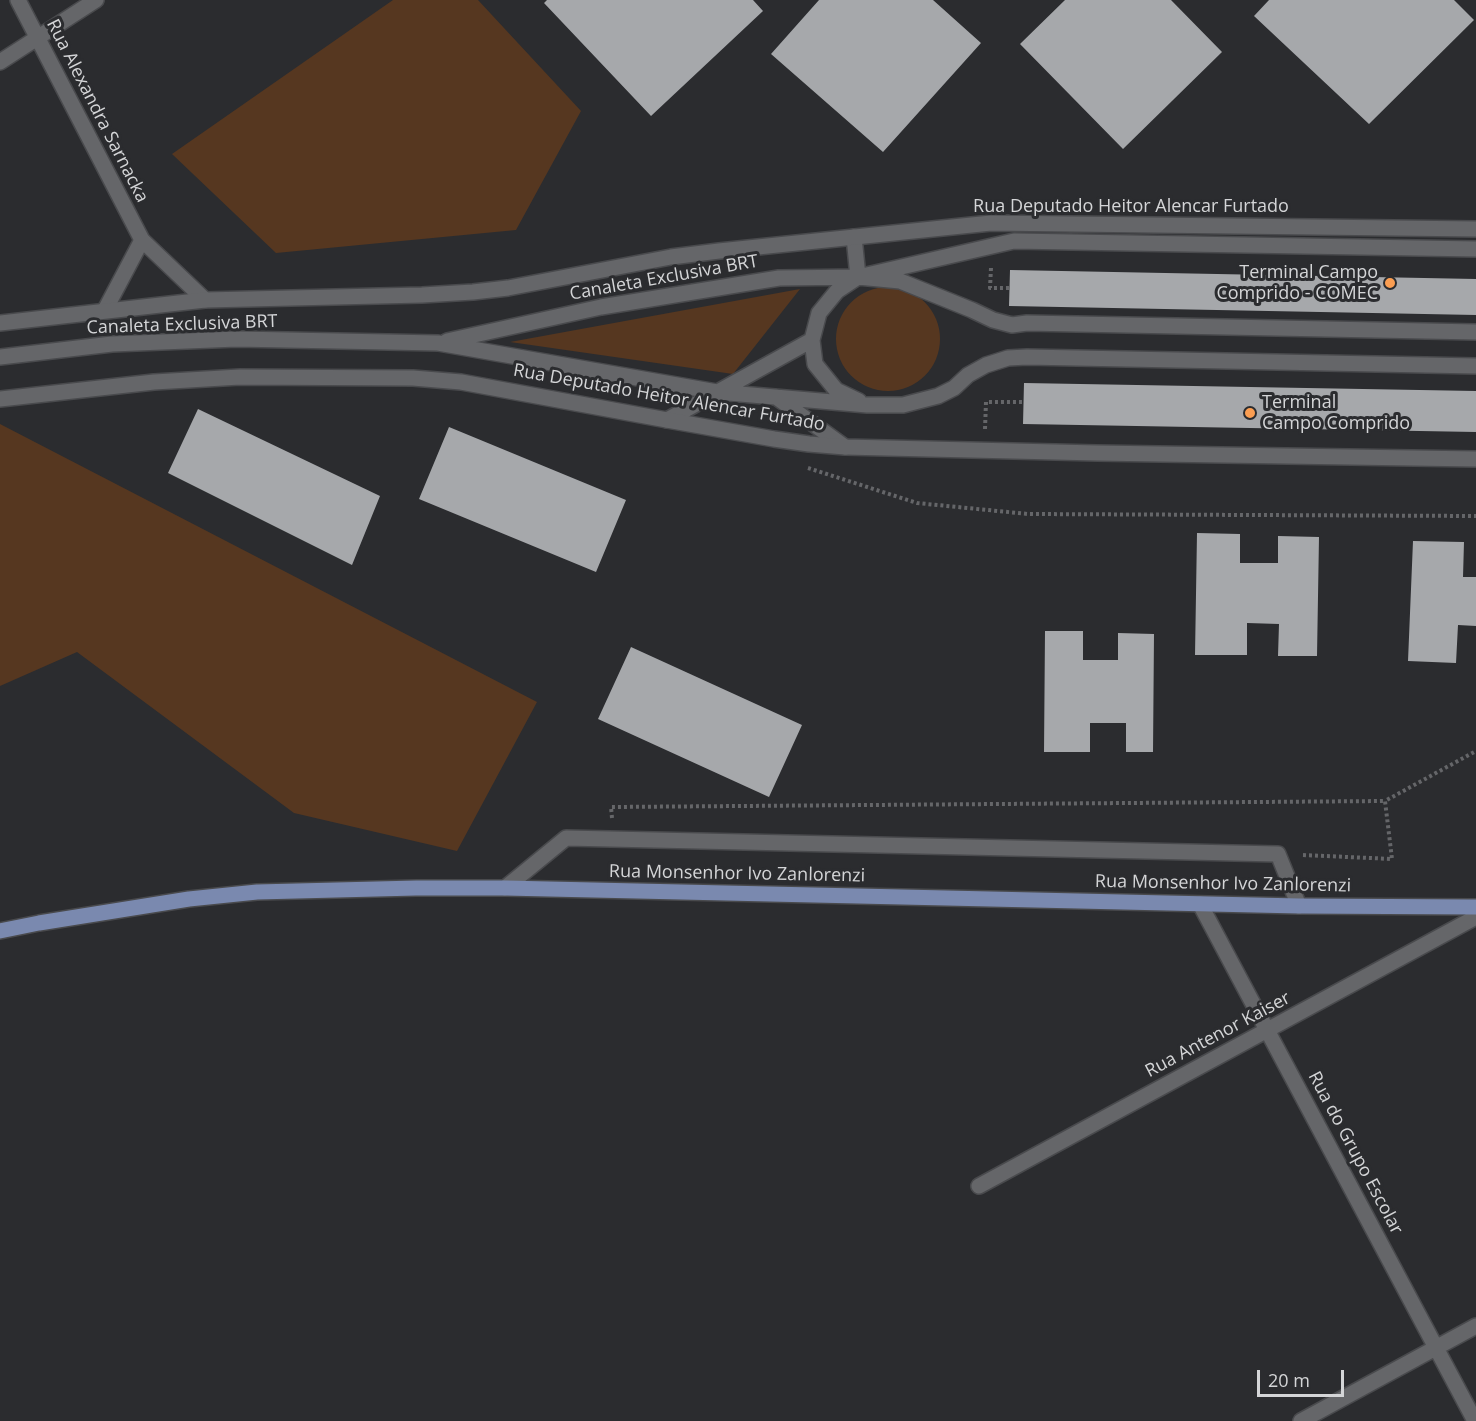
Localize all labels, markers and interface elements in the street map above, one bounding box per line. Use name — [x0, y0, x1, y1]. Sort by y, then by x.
street label: Rua Alexandra Sarnacka — [41, 16, 153, 206]
street label: Rua Deputado Heitor Alencar Furtado — [973, 196, 1289, 218]
street label: Canaleta Exclusiva BRT — [568, 251, 760, 305]
place label: Terminal Campo Comprido - COMEC — [1216, 262, 1378, 304]
marker: Terminal Campo Comprido - COMEC — [1383, 276, 1397, 290]
street label: Canaleta Exclusiva BRT — [86, 311, 278, 339]
street label: Rua Deputado Heitor Alencar Furtado — [512, 360, 826, 436]
place label: Terminal Campo Comprido — [1262, 392, 1410, 434]
marker: Terminal Campo Comprido — [1243, 406, 1257, 420]
street label: Rua Monsenhor Ivo Zanlorenzi — [609, 861, 865, 887]
street label: Rua Monsenhor Ivo Zanlorenzi — [1095, 871, 1351, 897]
street label: Rua Antenor Kaiser — [1142, 988, 1294, 1082]
street label: Rua do Grupo Escolar — [1303, 1068, 1407, 1238]
scale bar — [1260, 1358, 1347, 1396]
text: 20 m — [1268, 1368, 1310, 1392]

